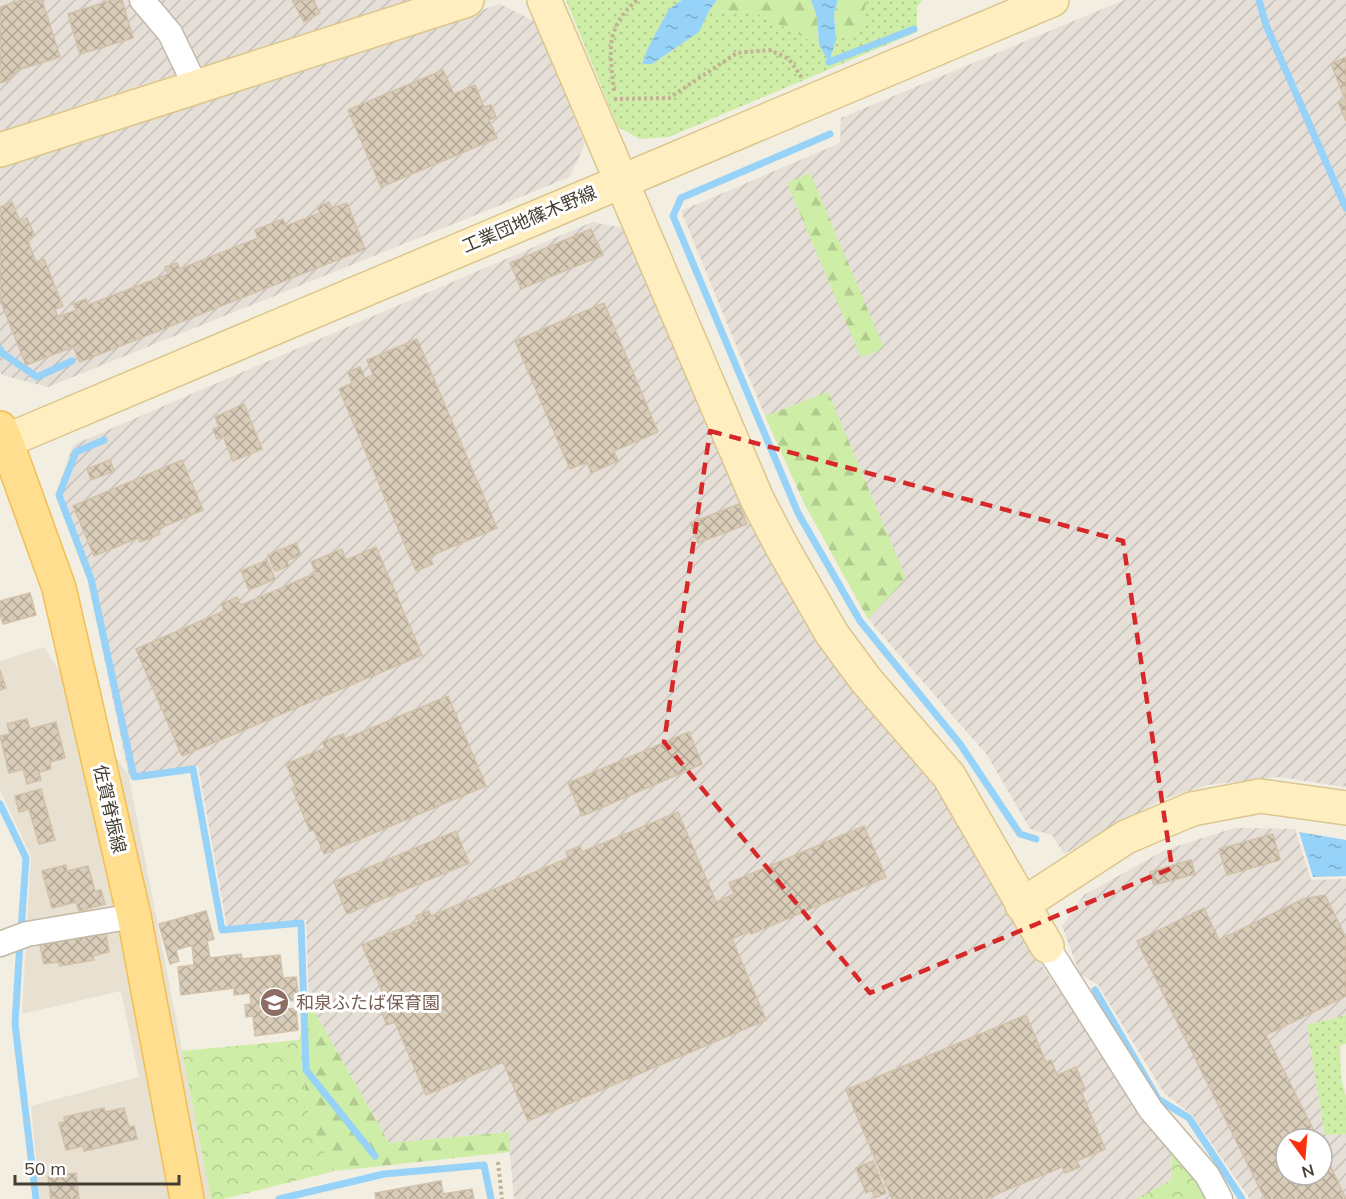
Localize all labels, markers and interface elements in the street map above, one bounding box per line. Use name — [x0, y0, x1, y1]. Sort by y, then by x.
street label: 工業団地篠木野線 — [458, 180, 600, 258]
street label: 佐賀脊振線 — [89, 763, 131, 855]
school or university icon: 和泉ふたば保育園 — [259, 986, 291, 1018]
place label: 和泉ふたば保育園 — [296, 991, 440, 1014]
north arrow — [1274, 1127, 1334, 1187]
scale bar — [15, 1148, 178, 1186]
text: 50 m — [24, 1157, 66, 1180]
text: N — [1300, 1160, 1317, 1183]

